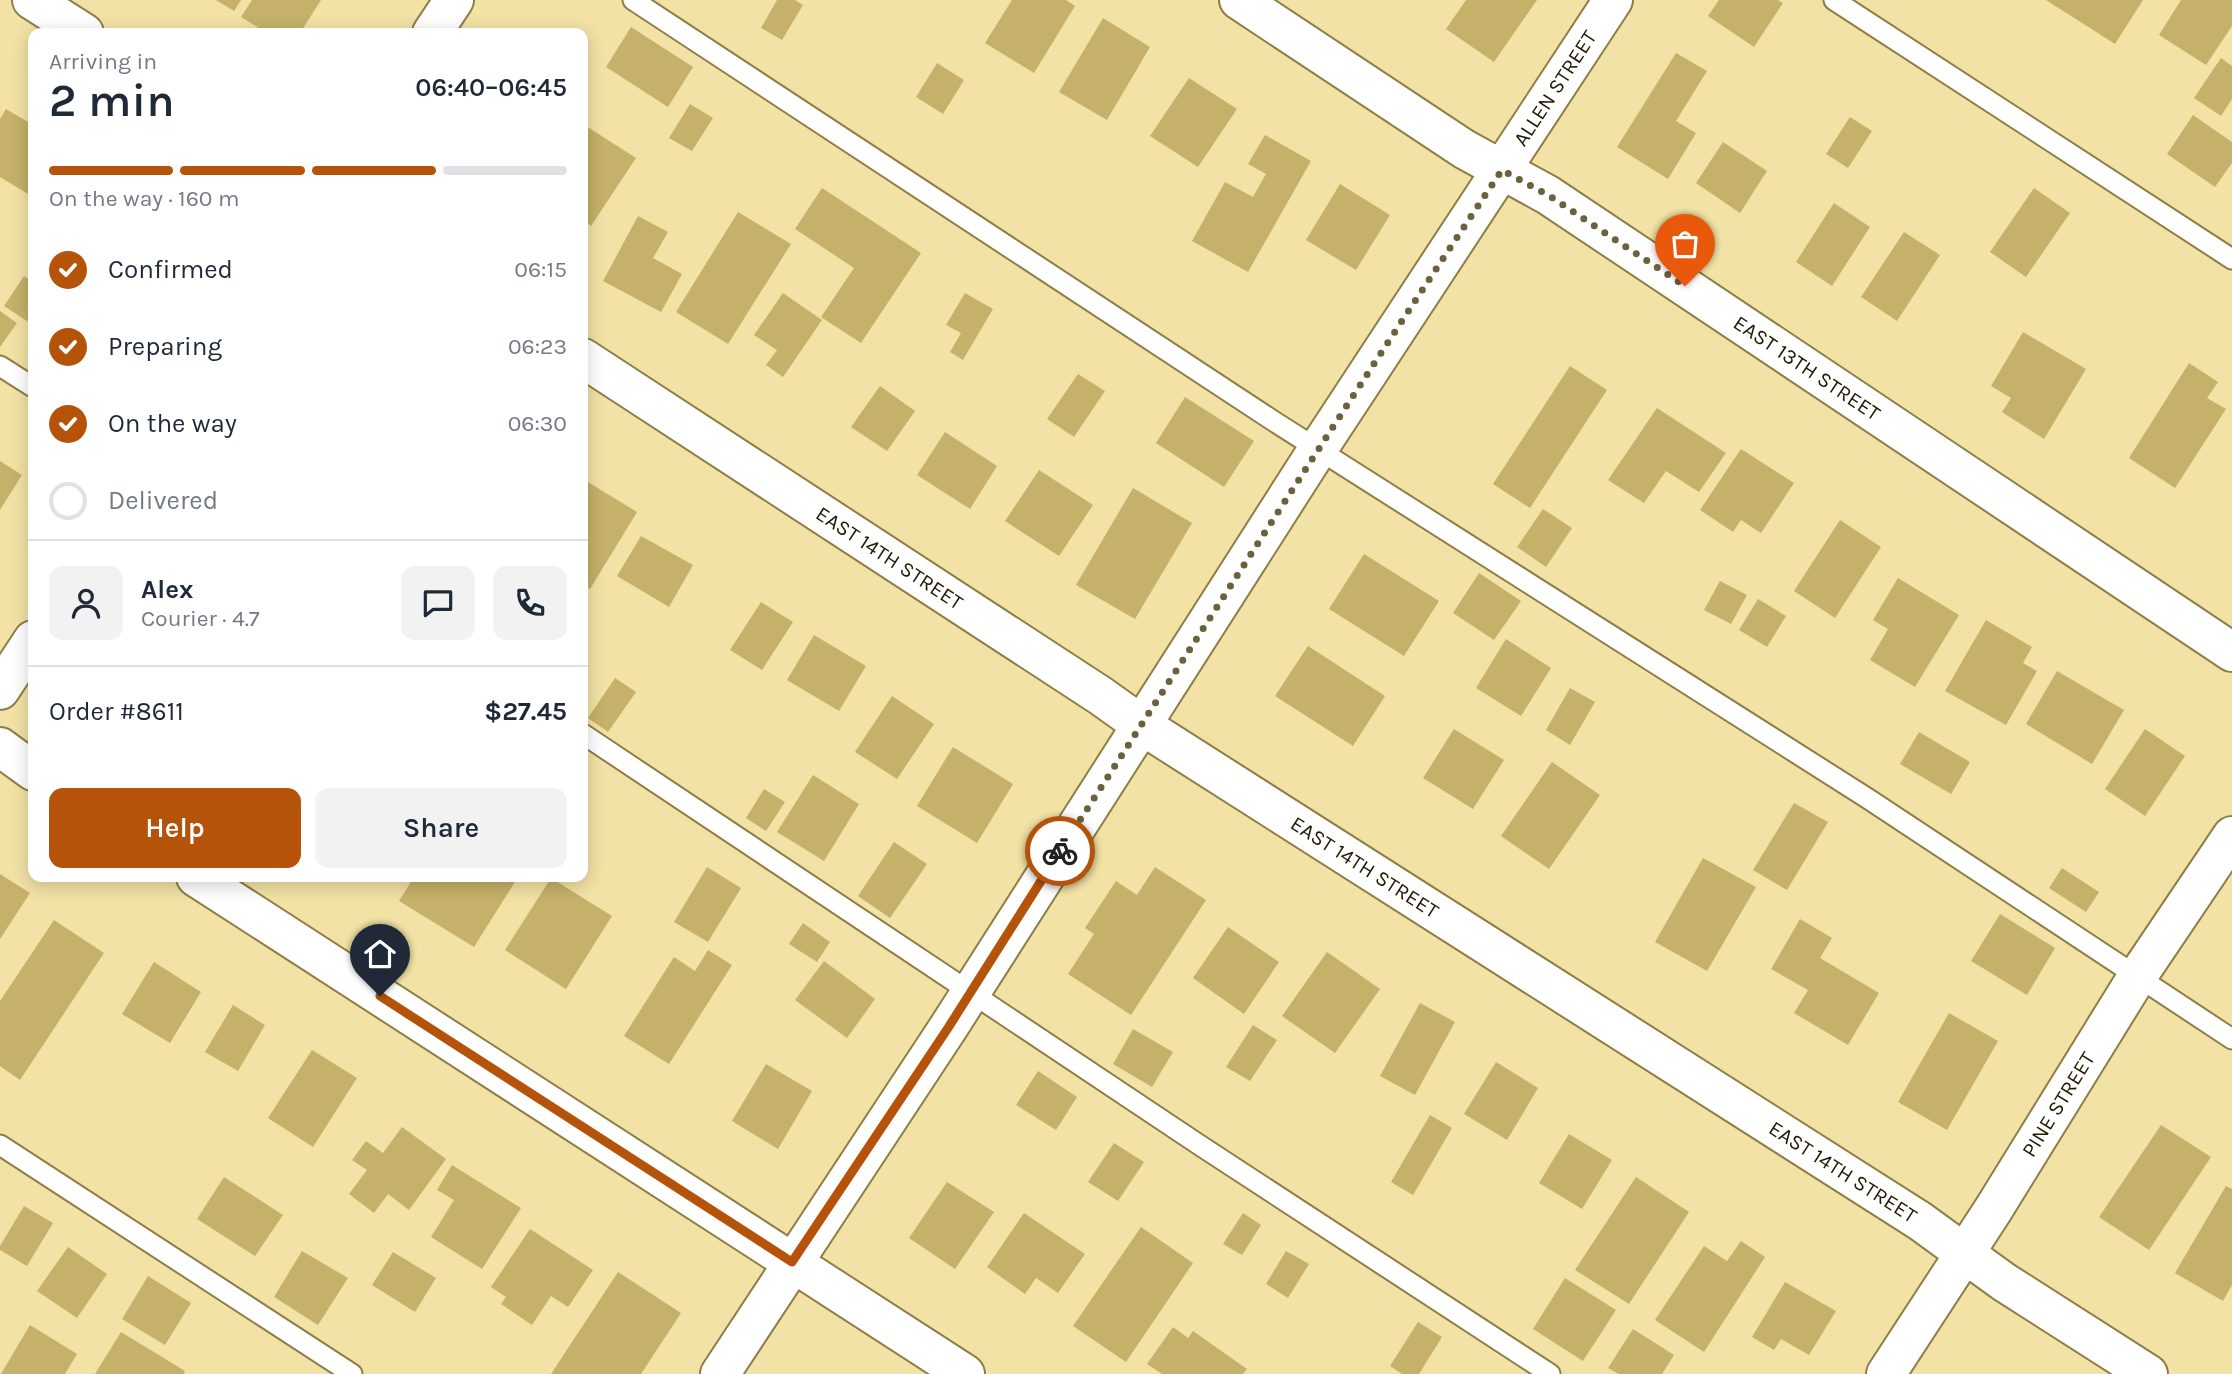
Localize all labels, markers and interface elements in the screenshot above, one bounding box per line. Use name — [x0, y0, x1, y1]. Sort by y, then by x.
street label: ALLEN STREET — [1508, 26, 1602, 151]
text: Arriving in — [49, 48, 157, 75]
text: 06:40–06:45 — [415, 72, 567, 103]
text: 2 min — [49, 74, 175, 128]
text: On the way · 160 m — [49, 185, 239, 212]
pin — [1655, 214, 1715, 286]
icon: bag — [1666, 225, 1704, 263]
icon: check — [49, 251, 87, 289]
text: Confirmed — [108, 254, 233, 285]
text: 06:15 — [514, 256, 567, 283]
street label: EAST 13TH STREET — [1729, 310, 1885, 426]
icon: check — [49, 328, 87, 366]
text: Preparing — [108, 331, 222, 362]
text: 06:23 — [508, 333, 567, 360]
icon: check — [49, 405, 87, 443]
text: On the way — [108, 408, 237, 439]
text: 06:30 — [508, 410, 567, 437]
text: Delivered — [108, 485, 218, 516]
street label: EAST 14TH STREET — [812, 501, 968, 615]
button: person — [49, 566, 123, 640]
button: chat — [401, 566, 475, 640]
button: phone — [493, 566, 567, 640]
text: Alex — [141, 574, 193, 605]
text: Courier · 4.7 — [141, 605, 260, 632]
text: Order #8611 — [49, 696, 184, 727]
text: $27.45 — [484, 696, 567, 727]
button: Help — [49, 788, 301, 868]
button: Share — [315, 788, 567, 868]
street label: EAST 14TH STREET — [1286, 811, 1443, 923]
courier — [1025, 816, 1095, 886]
icon: bike — [1041, 832, 1079, 870]
pin — [350, 924, 410, 996]
icon: home — [361, 935, 399, 973]
street label: PINE STREET — [2017, 1047, 2100, 1161]
street label: EAST 14TH STREET — [1765, 1116, 1922, 1228]

